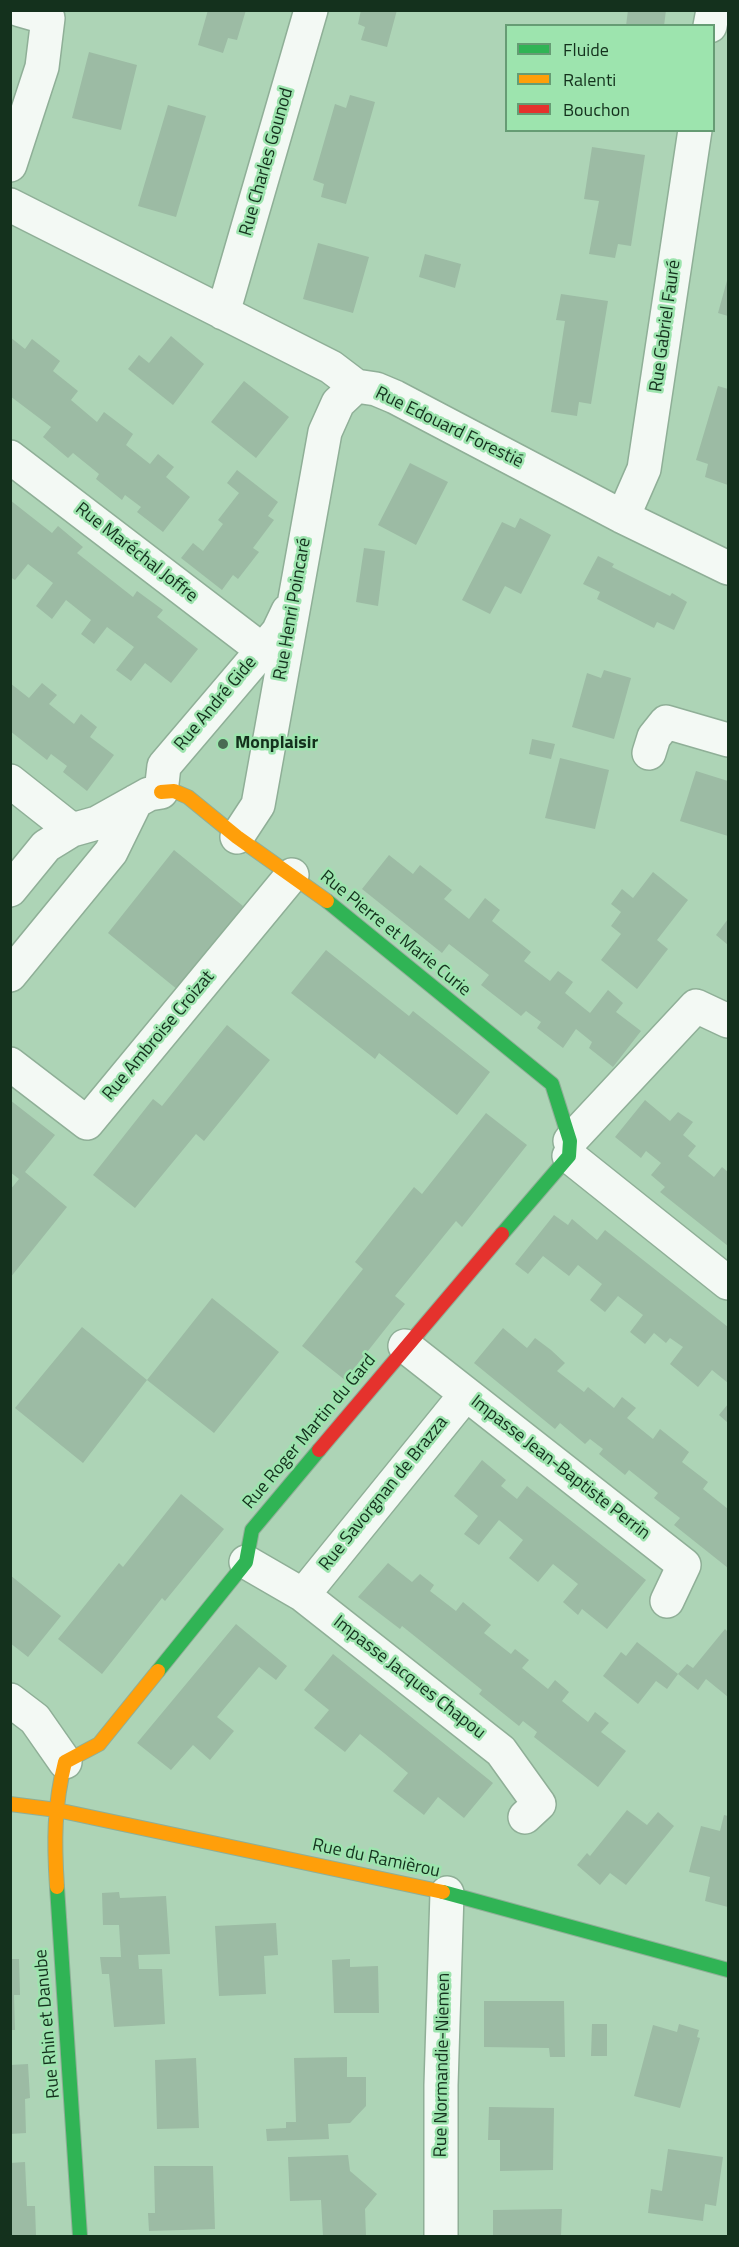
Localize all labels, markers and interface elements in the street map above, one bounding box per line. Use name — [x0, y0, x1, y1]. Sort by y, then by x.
legend — [505, 24, 715, 132]
text: Fluide — [563, 36, 609, 63]
text: Ralenti — [563, 66, 616, 93]
street label: Rue Charles Gounod — [236, 86, 298, 238]
text: Bouchon — [563, 96, 630, 123]
street label: Rue Gabriel Fauré — [646, 259, 686, 393]
street label: Rue Edouard Forestié — [371, 383, 527, 473]
street label: Rue Maréchal Joffre — [71, 499, 201, 607]
street label: Rue Henri Poincaré — [270, 536, 316, 682]
street label: Rue André Gide — [170, 653, 262, 755]
place label: Monplaisir — [235, 733, 318, 755]
marker: Monplaisir — [216, 737, 230, 751]
street label: Rue Pierre et Marie Curie — [315, 867, 475, 1001]
street label: Rue Ambroise Croizat — [98, 967, 220, 1105]
street label: Rue Roger Martin du Gard — [239, 1350, 381, 1514]
street label: Impasse Jean-Baptiste Perrin — [466, 1391, 654, 1545]
street label: Rue Savorgnan de Brazza — [315, 1412, 453, 1576]
street label: Impasse Jacques Chapou — [329, 1612, 489, 1744]
street label: Rue du Ramièrou — [310, 1835, 442, 1883]
street label: Rue Rhin et Danube — [31, 1948, 65, 2100]
street label: Rue Normandie-Niemen — [431, 1973, 455, 2157]

